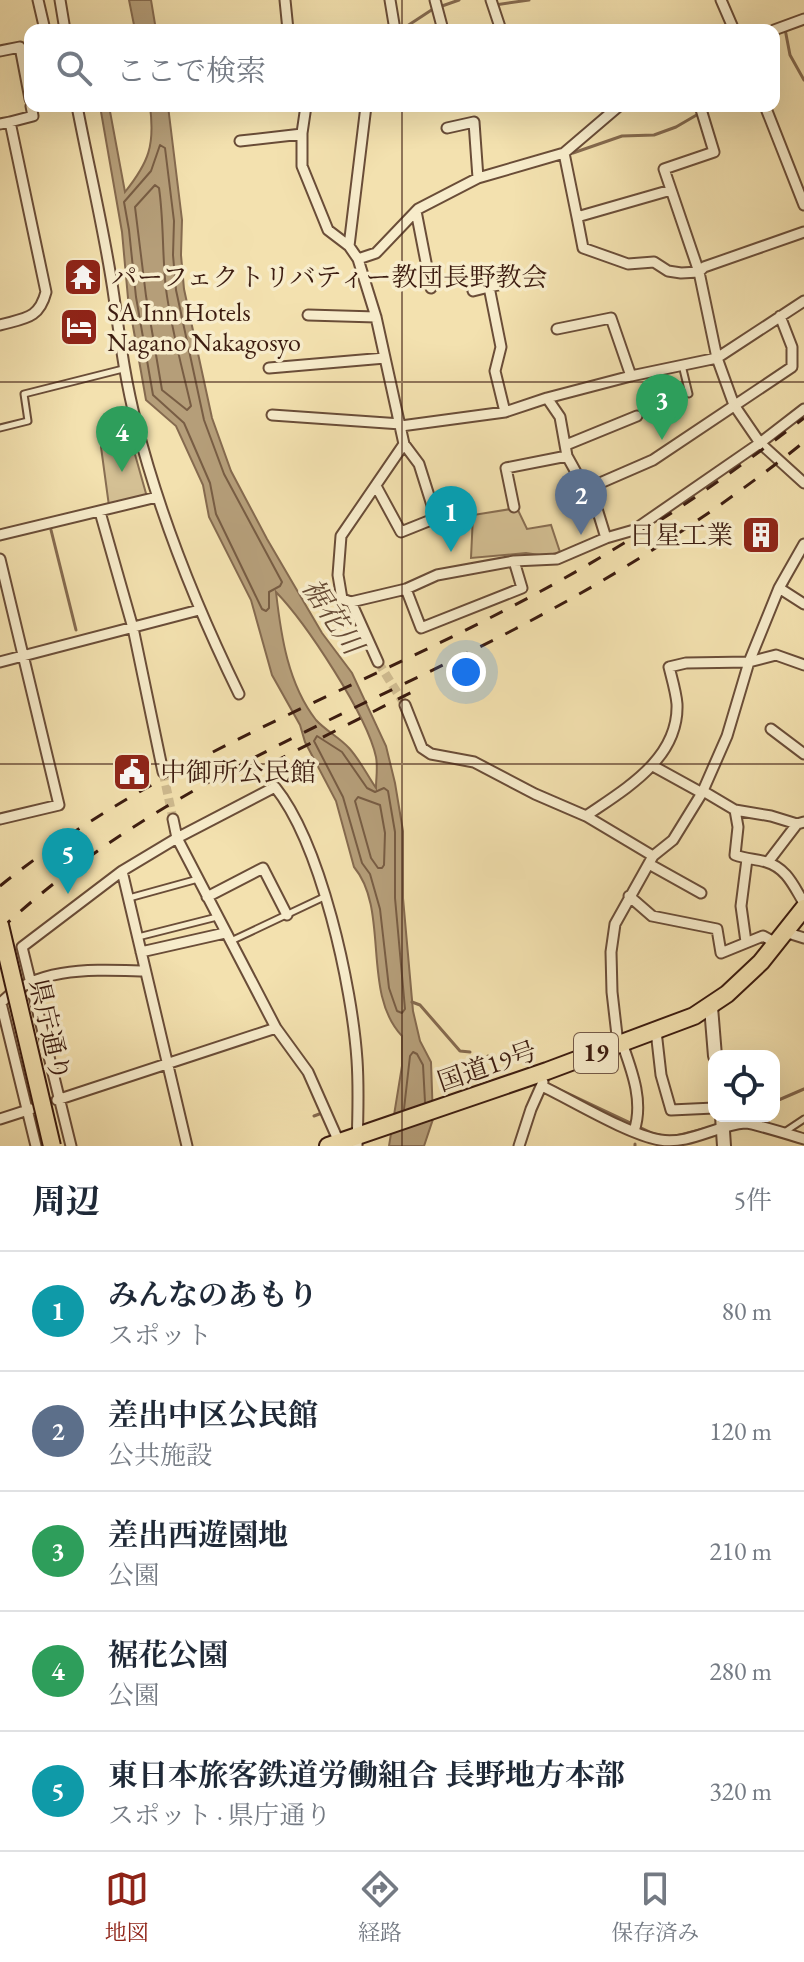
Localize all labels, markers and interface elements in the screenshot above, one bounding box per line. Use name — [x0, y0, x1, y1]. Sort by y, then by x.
search box — [24, 24, 780, 112]
icon: search — [52, 46, 96, 90]
text: ここで検索 — [116, 51, 266, 90]
temple icon: パーフェクトリバティー教団長野教会 — [62, 256, 104, 298]
place label: パーフェクトリバティー教団長野教会 — [111, 260, 548, 294]
place label: SA Inn Hotels Nagano Nakagosyo — [107, 295, 301, 359]
hotel icon: SA Inn Hotels Nagano Nakagosyo — [58, 306, 100, 348]
pin: 3 — [636, 374, 688, 440]
pin: 4 — [96, 406, 148, 472]
pin: 2 — [555, 469, 607, 535]
pin: 1 — [425, 486, 477, 552]
building icon: 日星工業 — [740, 514, 782, 556]
place label: 日星工業 — [629, 518, 733, 552]
water label: 裾花川 — [295, 571, 373, 663]
your location — [446, 652, 486, 692]
public building icon: 中御所公民館 — [111, 751, 153, 793]
place label: 中御所公民館 — [160, 755, 316, 789]
pin: 5 — [42, 828, 94, 894]
street label: 県庁通り — [22, 976, 78, 1084]
street label: 国道19号 — [433, 1033, 541, 1099]
road number: 19 — [574, 1033, 618, 1073]
map controls — [708, 1050, 780, 1122]
button: locate — [708, 1050, 780, 1122]
text: 周辺 — [32, 1179, 100, 1223]
text: 5件 — [734, 1183, 772, 1217]
text: みんなのあもり — [108, 1275, 318, 1314]
text: 1 — [51, 1294, 65, 1328]
text: 80 m — [722, 1294, 772, 1328]
text: スポット — [108, 1318, 212, 1352]
text: 差出中区公民館 — [108, 1395, 318, 1434]
text: 2 — [51, 1414, 65, 1448]
text: 120 m — [709, 1414, 772, 1448]
text: 公共施設 — [108, 1438, 212, 1472]
text: 差出西遊園地 — [108, 1515, 288, 1554]
text: 3 — [51, 1534, 65, 1568]
text: 210 m — [709, 1534, 772, 1568]
text: 公園 — [108, 1558, 160, 1592]
text: 裾花公園 — [108, 1635, 228, 1674]
text: 4 — [51, 1654, 65, 1688]
text: 280 m — [709, 1654, 772, 1688]
text: 公園 — [108, 1678, 160, 1712]
text: 東日本旅客鉄道労働組合 長野地方本部 — [108, 1755, 625, 1794]
text: 5 — [51, 1774, 65, 1808]
text: 320 m — [709, 1774, 772, 1808]
text: スポット · 県庁通り — [108, 1798, 332, 1832]
tab: 地図 — [105, 1867, 149, 1947]
tab: 経路 — [358, 1867, 402, 1947]
tab: 保存済み — [611, 1867, 699, 1947]

